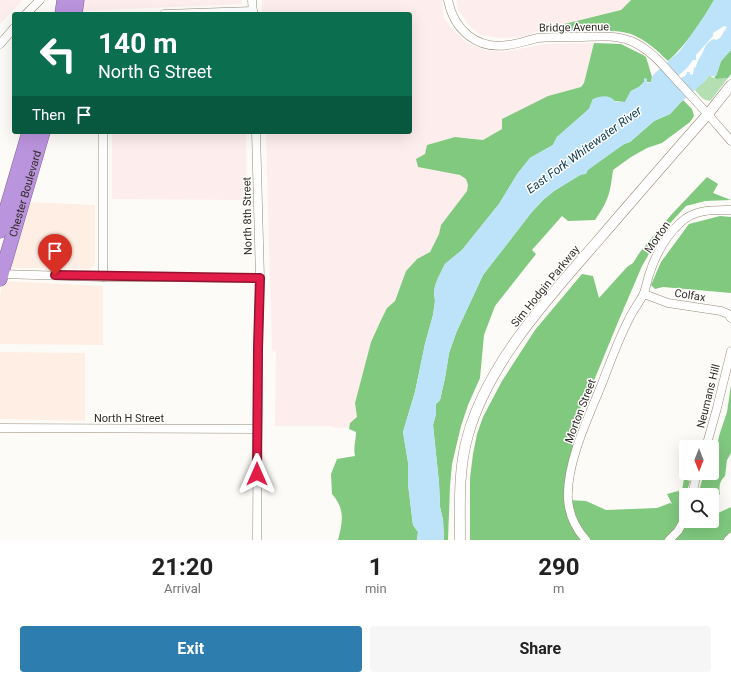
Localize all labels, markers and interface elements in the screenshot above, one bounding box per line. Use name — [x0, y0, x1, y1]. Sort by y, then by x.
street label: Bridge Avenue — [539, 20, 609, 35]
text: 140 m — [98, 27, 177, 60]
icon: left — [32, 28, 84, 80]
text: North G Street — [98, 61, 212, 82]
water label: East Fork Whitewater River — [524, 103, 645, 196]
icon: arrive — [73, 104, 95, 126]
text: Then — [32, 106, 65, 124]
street label: Chester Boulevard — [7, 149, 44, 238]
street label: North 8th Street — [240, 176, 255, 255]
street label: Morton — [642, 219, 673, 256]
pin — [38, 234, 72, 275]
icon: arrive — [44, 240, 66, 262]
street label: Sim Hodgin Parkway — [509, 242, 583, 330]
street label: Colfax — [673, 287, 707, 304]
street label: Neumans Hill — [694, 363, 723, 430]
street label: Morton Street — [562, 377, 599, 445]
street label: North H Street — [94, 412, 164, 425]
north arrow — [679, 440, 719, 480]
map controls — [679, 440, 719, 528]
position arrow — [236, 453, 278, 495]
button: search — [679, 488, 719, 528]
text: 21:20 — [152, 553, 213, 581]
text: 1 — [369, 553, 383, 581]
text: 290 — [538, 553, 579, 581]
text: Arrival — [164, 581, 201, 596]
text: min — [365, 581, 387, 596]
text: m — [553, 581, 565, 596]
button: Exit — [20, 626, 362, 672]
button: Share — [370, 626, 711, 672]

